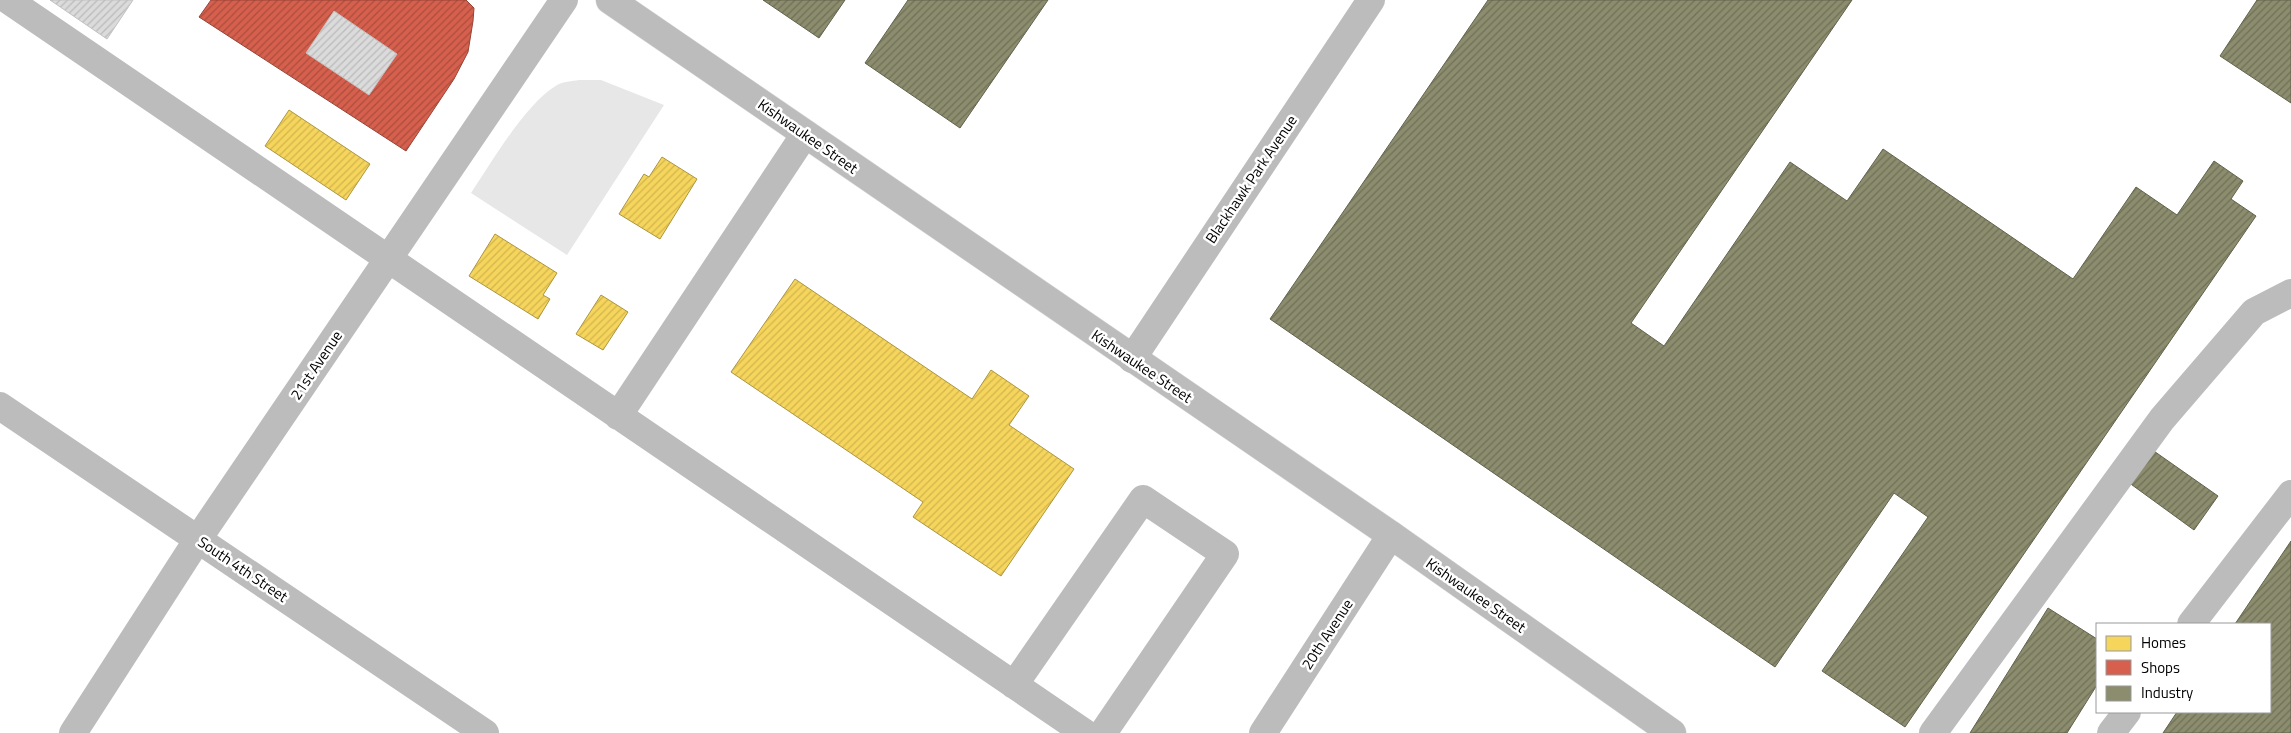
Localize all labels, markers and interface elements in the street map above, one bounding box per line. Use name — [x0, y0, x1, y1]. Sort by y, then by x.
street label: Kishwaukee Street — [753, 93, 863, 180]
street label: Blackhawk Park Avenue — [1199, 110, 1303, 248]
street label: Kishwaukee Street — [1087, 324, 1198, 409]
street label: 21st Avenue — [284, 326, 348, 404]
street label: South 4th Street — [193, 530, 293, 608]
street label: Kishwaukee Street — [1421, 552, 1531, 639]
street label: 20th Avenue — [1295, 594, 1359, 674]
legend — [2096, 623, 2271, 713]
text: Homes — [2141, 631, 2186, 654]
text: Shops — [2141, 656, 2180, 679]
text: Industry — [2141, 681, 2193, 704]

